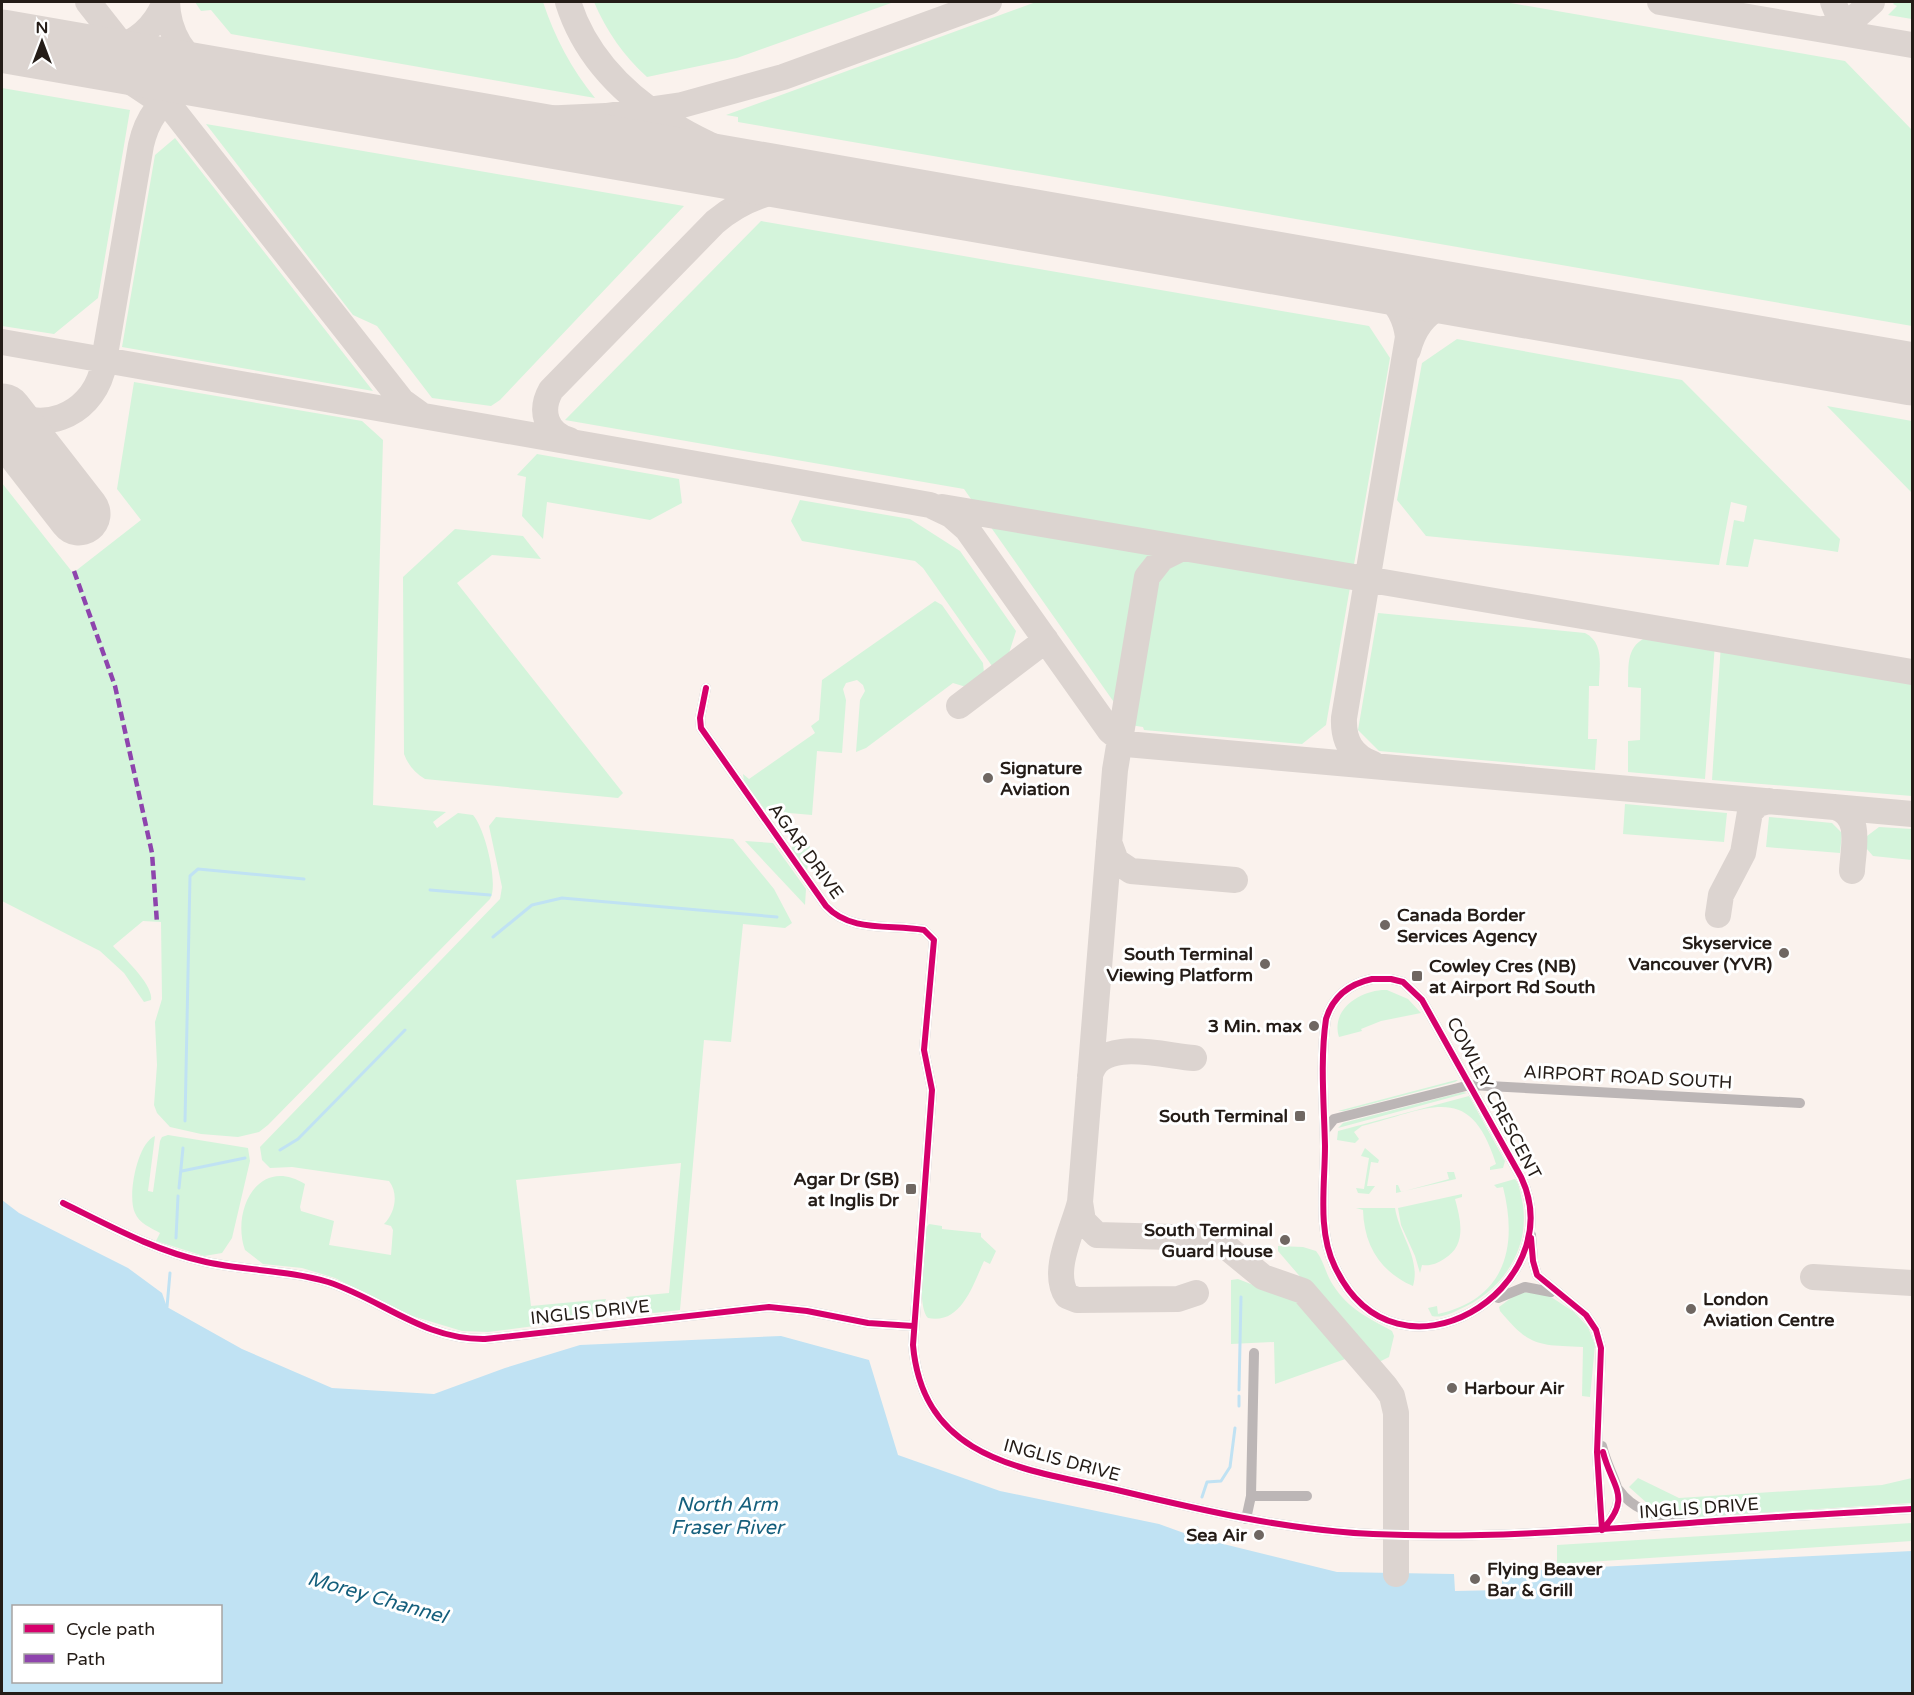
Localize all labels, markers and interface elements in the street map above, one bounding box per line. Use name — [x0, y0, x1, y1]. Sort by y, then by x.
north arrow — [12, 12, 72, 72]
text: N — [36, 18, 48, 38]
place label: Signature Aviation — [1000, 757, 1082, 800]
marker: Signature Aviation — [981, 771, 995, 785]
street label: AGAR DRIVE — [764, 799, 848, 903]
place label: Canada Border Services Agency — [1397, 904, 1538, 947]
marker: Canada Border Services Agency — [1378, 918, 1392, 932]
place label: Skyservice Vancouver (YVR) — [1628, 932, 1772, 975]
place label: South Terminal Viewing Platform — [1106, 943, 1253, 986]
marker: Skyservice Vancouver (YVR) — [1777, 946, 1791, 960]
place label: Cowley Cres (NB) at Airport Rd South — [1429, 955, 1596, 998]
marker: South Terminal Viewing Platform — [1258, 957, 1272, 971]
marker: Cowley Cres (NB) at Airport Rd South — [1410, 969, 1424, 983]
street label: COWLEY CRESCENT — [1442, 1013, 1546, 1183]
place label: 3 Min. max — [1208, 1015, 1302, 1037]
marker: 3 Min. max — [1307, 1019, 1321, 1033]
street label: AIRPORT ROAD SOUTH — [1523, 1061, 1733, 1093]
place label: South Terminal — [1159, 1105, 1288, 1127]
marker: South Terminal — [1293, 1109, 1307, 1123]
place label: Agar Dr (SB) at Inglis Dr — [793, 1168, 900, 1211]
marker: Agar Dr (SB) at Inglis Dr — [904, 1182, 918, 1196]
place label: South Terminal Guard House — [1144, 1219, 1273, 1262]
marker: South Terminal Guard House — [1278, 1233, 1292, 1247]
place label: London Aviation Centre — [1703, 1288, 1835, 1331]
street label: INGLIS DRIVE — [529, 1295, 651, 1329]
marker: London Aviation Centre — [1684, 1302, 1698, 1316]
place label: Harbour Air — [1464, 1377, 1565, 1399]
marker: Harbour Air — [1445, 1381, 1459, 1395]
street label: INGLIS DRIVE — [1001, 1434, 1123, 1486]
water label: North Arm Fraser River — [671, 1493, 786, 1540]
street label: INGLIS DRIVE — [1638, 1493, 1760, 1523]
place label: Sea Air — [1186, 1524, 1248, 1546]
marker: Sea Air — [1252, 1528, 1266, 1542]
place label: Flying Beaver Bar & Grill — [1487, 1558, 1604, 1601]
water label: Morey Channel — [305, 1567, 451, 1630]
marker: Flying Beaver Bar & Grill — [1468, 1572, 1482, 1586]
legend — [12, 1605, 222, 1683]
text: Cycle path — [66, 1618, 155, 1640]
text: Path — [66, 1648, 105, 1670]

